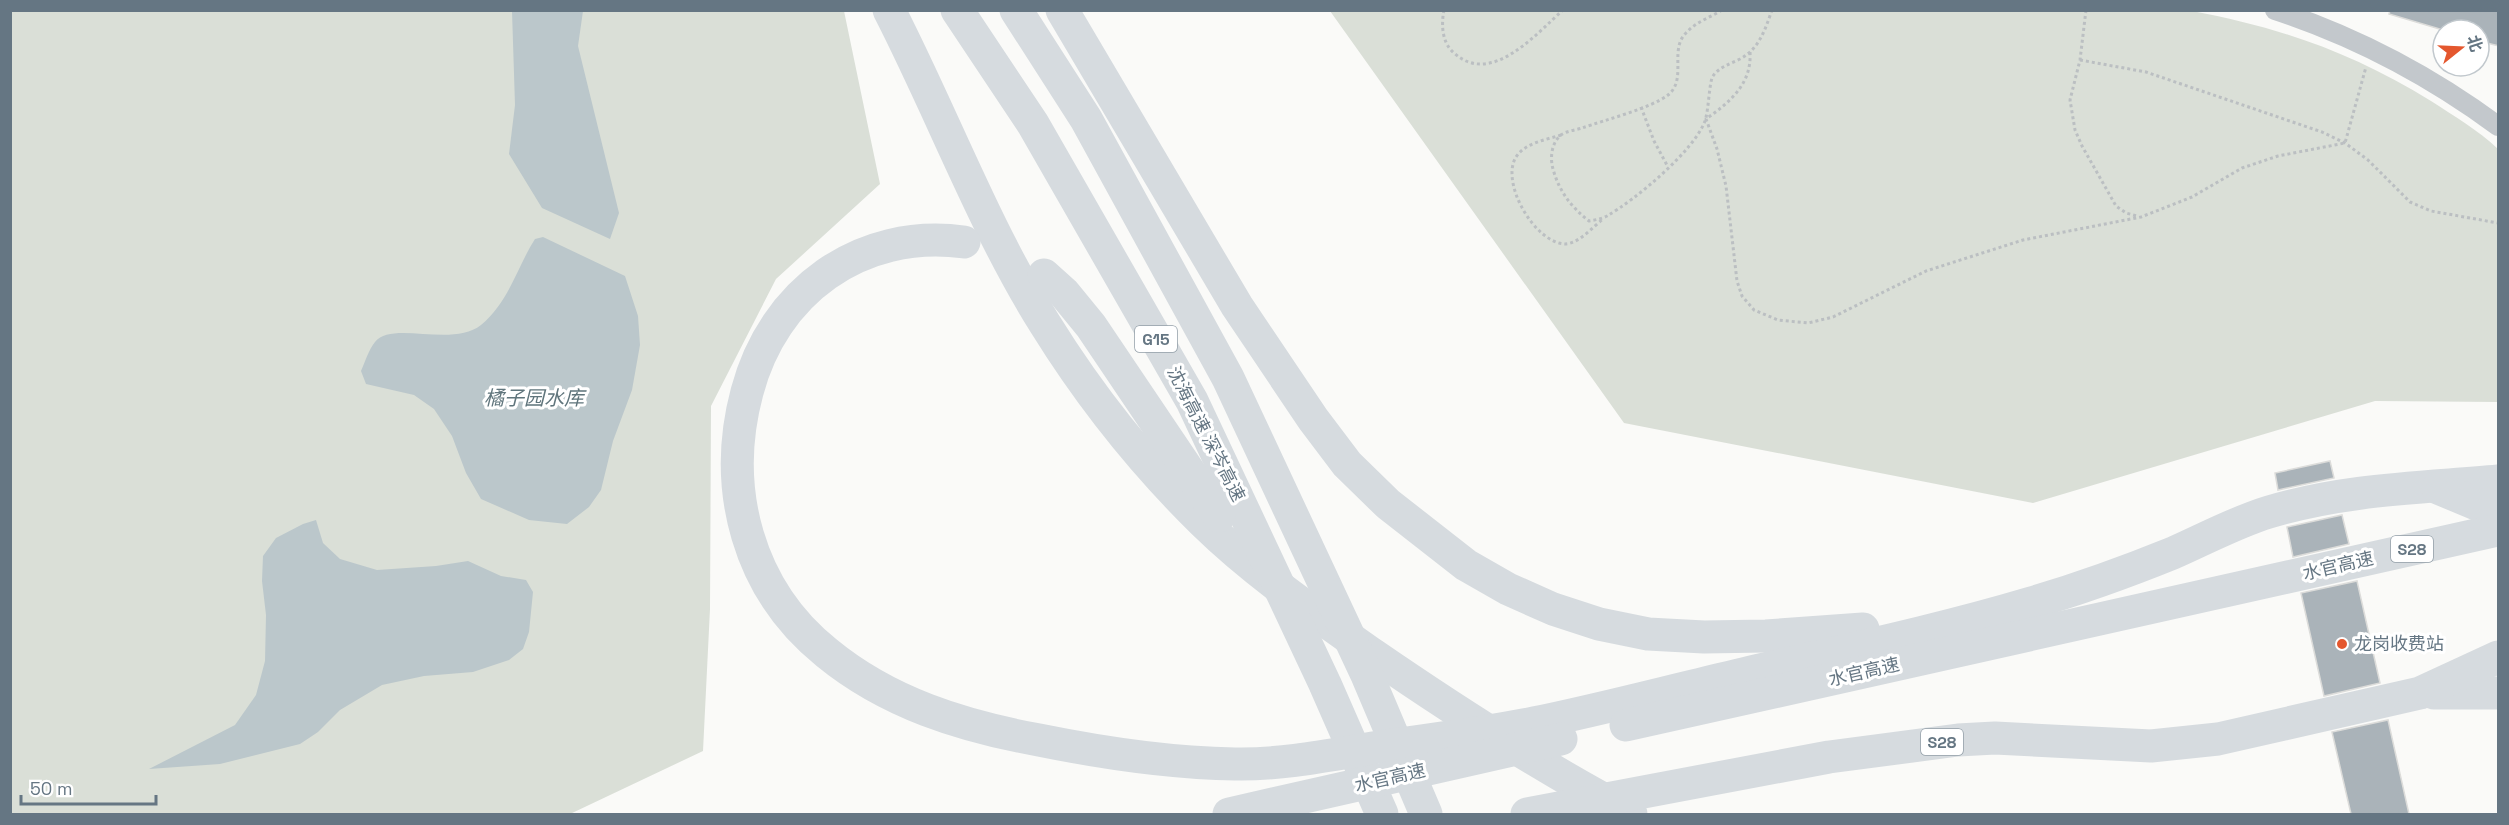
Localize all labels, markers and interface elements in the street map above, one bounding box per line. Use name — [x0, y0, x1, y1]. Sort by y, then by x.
north arrow — [2431, 18, 2491, 78]
text: 北 — [2462, 33, 2487, 54]
road number: G15 — [1135, 326, 1177, 352]
street label: 沈海高速 深岑高速 — [1162, 362, 1250, 505]
water label: 橘子园水库 — [484, 385, 587, 411]
road number: S28 — [2391, 536, 2433, 562]
street label: 水官高速 — [2300, 546, 2376, 585]
place label: 龙岗收费站 — [2354, 632, 2444, 655]
marker: 龙岗收费站 — [2335, 637, 2349, 651]
street label: 水官高速 — [1826, 652, 1902, 691]
road number: S28 — [1921, 729, 1963, 755]
street label: 水官高速 — [1352, 758, 1428, 797]
scale bar — [21, 768, 156, 806]
text: 50 m — [30, 777, 72, 800]

